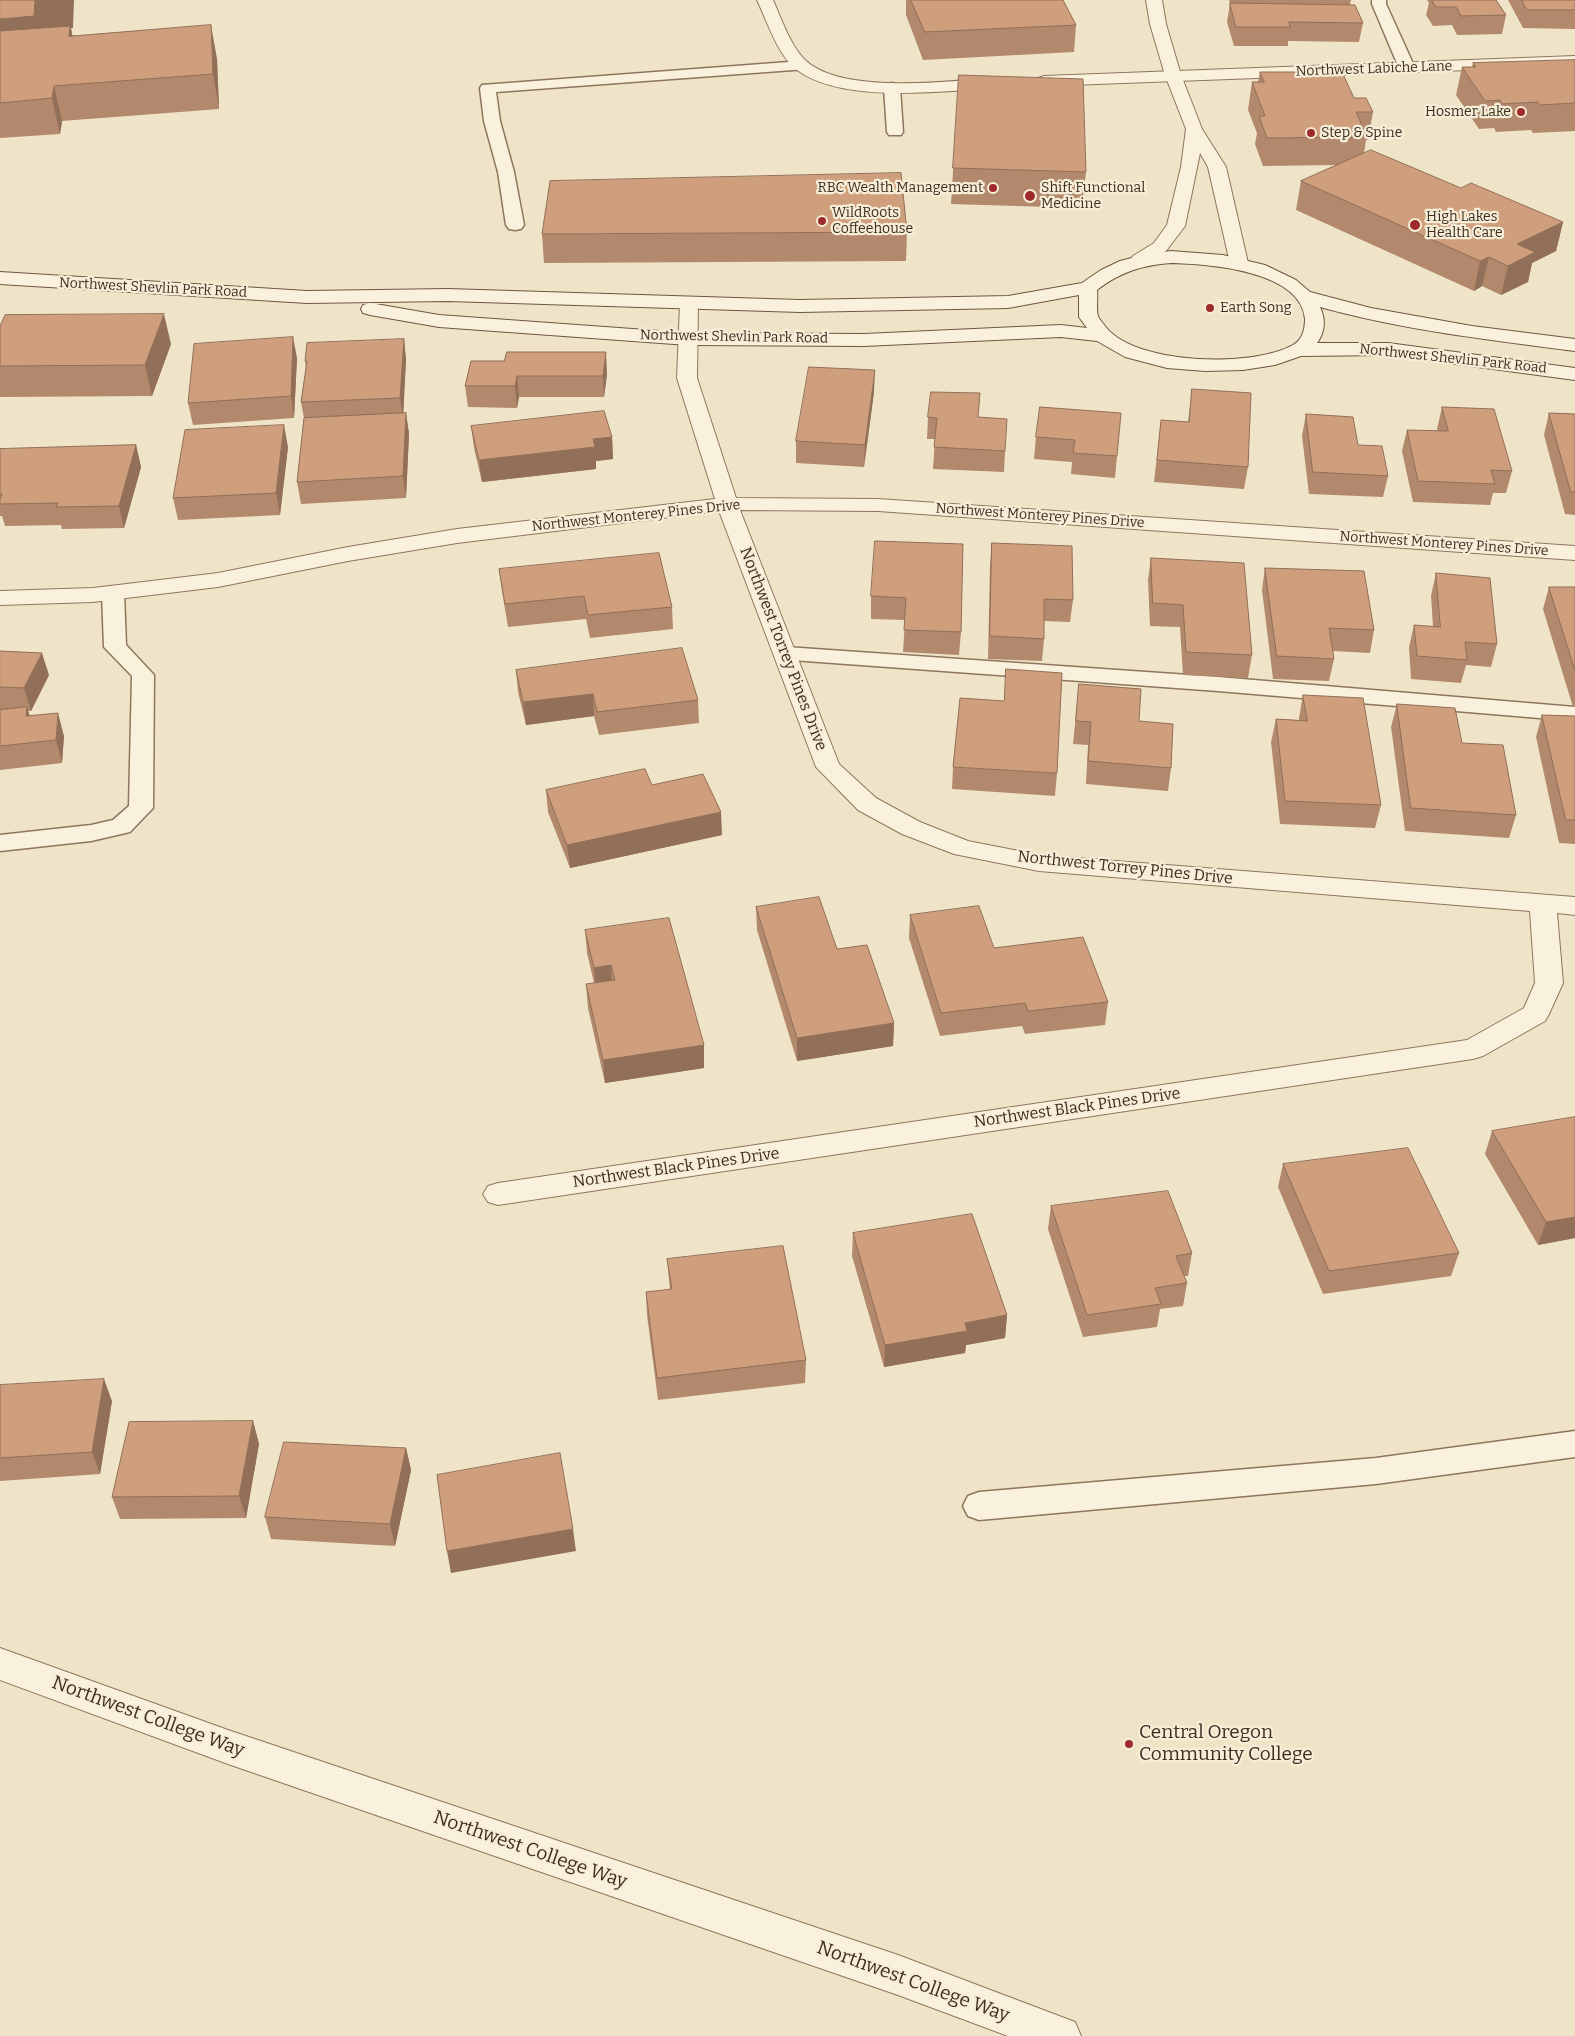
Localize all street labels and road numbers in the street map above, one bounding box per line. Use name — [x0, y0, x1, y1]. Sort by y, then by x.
street label: Northwest Labiche Lane — [1295, 58, 1453, 80]
street label: Northwest Shevlin Park Road — [59, 275, 247, 301]
street label: Northwest Shevlin Park Road — [640, 327, 828, 347]
street label: Northwest Shevlin Park Road — [1358, 341, 1548, 377]
street label: Northwest Monterey Pines Drive — [531, 497, 741, 535]
street label: Northwest Monterey Pines Drive — [935, 500, 1145, 532]
street label: Northwest Monterey Pines Drive — [1339, 528, 1549, 560]
street label: Northwest Torrey Pines Drive — [735, 545, 831, 753]
street label: Northwest Torrey Pines Drive — [1016, 847, 1234, 889]
street label: Northwest Black Pines Drive — [972, 1084, 1182, 1132]
street label: Northwest Black Pines Drive — [571, 1144, 781, 1192]
street label: Northwest College Way — [49, 1672, 247, 1762]
street label: Northwest College Way — [430, 1806, 630, 1894]
street label: Northwest College Way — [814, 1937, 1012, 2027]

